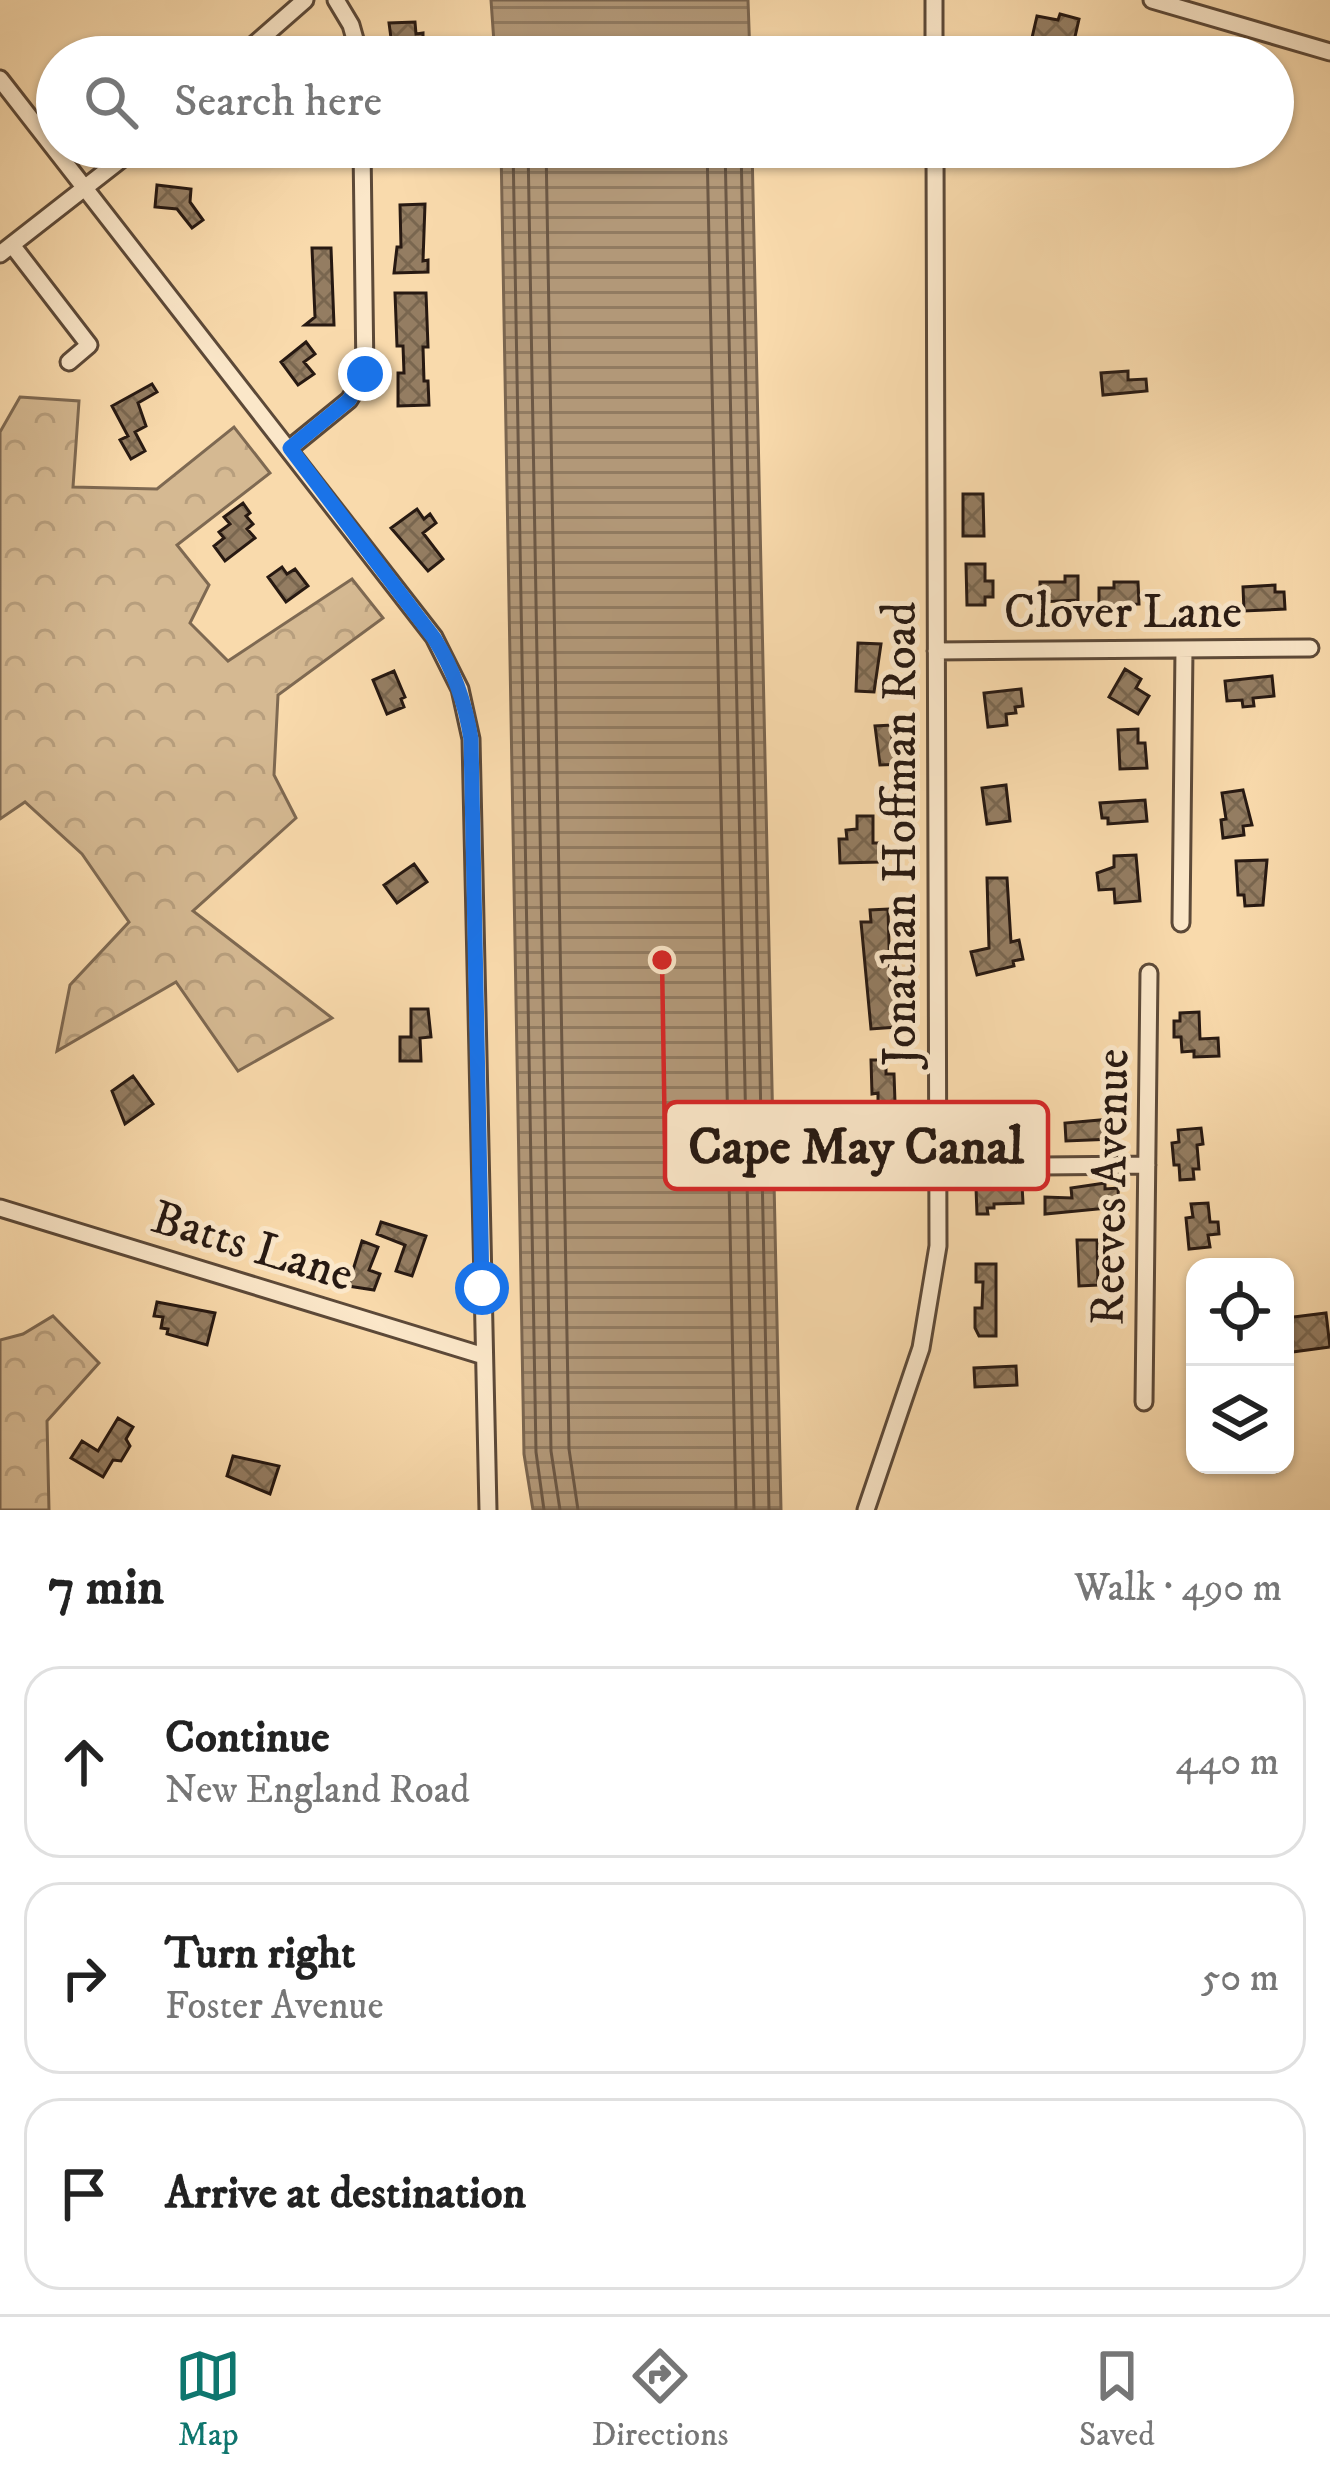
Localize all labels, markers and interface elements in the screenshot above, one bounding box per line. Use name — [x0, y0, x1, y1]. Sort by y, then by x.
search box — [36, 36, 1294, 168]
icon: search — [78, 69, 144, 135]
text: Search here — [174, 74, 382, 130]
route end — [338, 347, 392, 401]
street label: Clover Lane — [1004, 583, 1242, 643]
street label: Jonathan Hoffman Road — [871, 602, 931, 1070]
street label: Reeves Avenue — [1079, 1048, 1143, 1326]
callout: Cape May Canal — [665, 1102, 1048, 1189]
text: Cape May Canal — [688, 1116, 1024, 1180]
street label: Batts Lane — [144, 1188, 360, 1306]
map controls — [1186, 1258, 1294, 1474]
button: locate — [1186, 1258, 1294, 1366]
route start — [455, 1261, 509, 1315]
button: layers — [1186, 1366, 1294, 1474]
text: 7 min — [48, 1556, 164, 1620]
text: Walk · 490 m — [1074, 1564, 1282, 1613]
text: Continue — [165, 1710, 330, 1766]
icon: ahead — [51, 1729, 117, 1795]
text: 440 m — [1175, 1738, 1279, 1787]
text: New England Road — [165, 1766, 470, 1815]
text: Turn right — [165, 1926, 355, 1982]
icon: right — [51, 1945, 117, 2011]
text: 50 m — [1201, 1954, 1279, 2003]
text: Foster Avenue — [165, 1982, 384, 2031]
icon: arrive — [51, 2161, 117, 2227]
text: Arrive at destination — [165, 2166, 526, 2222]
tab: Map — [175, 2343, 241, 2456]
tab: Directions — [592, 2343, 728, 2456]
tab: Saved — [1079, 2343, 1155, 2456]

